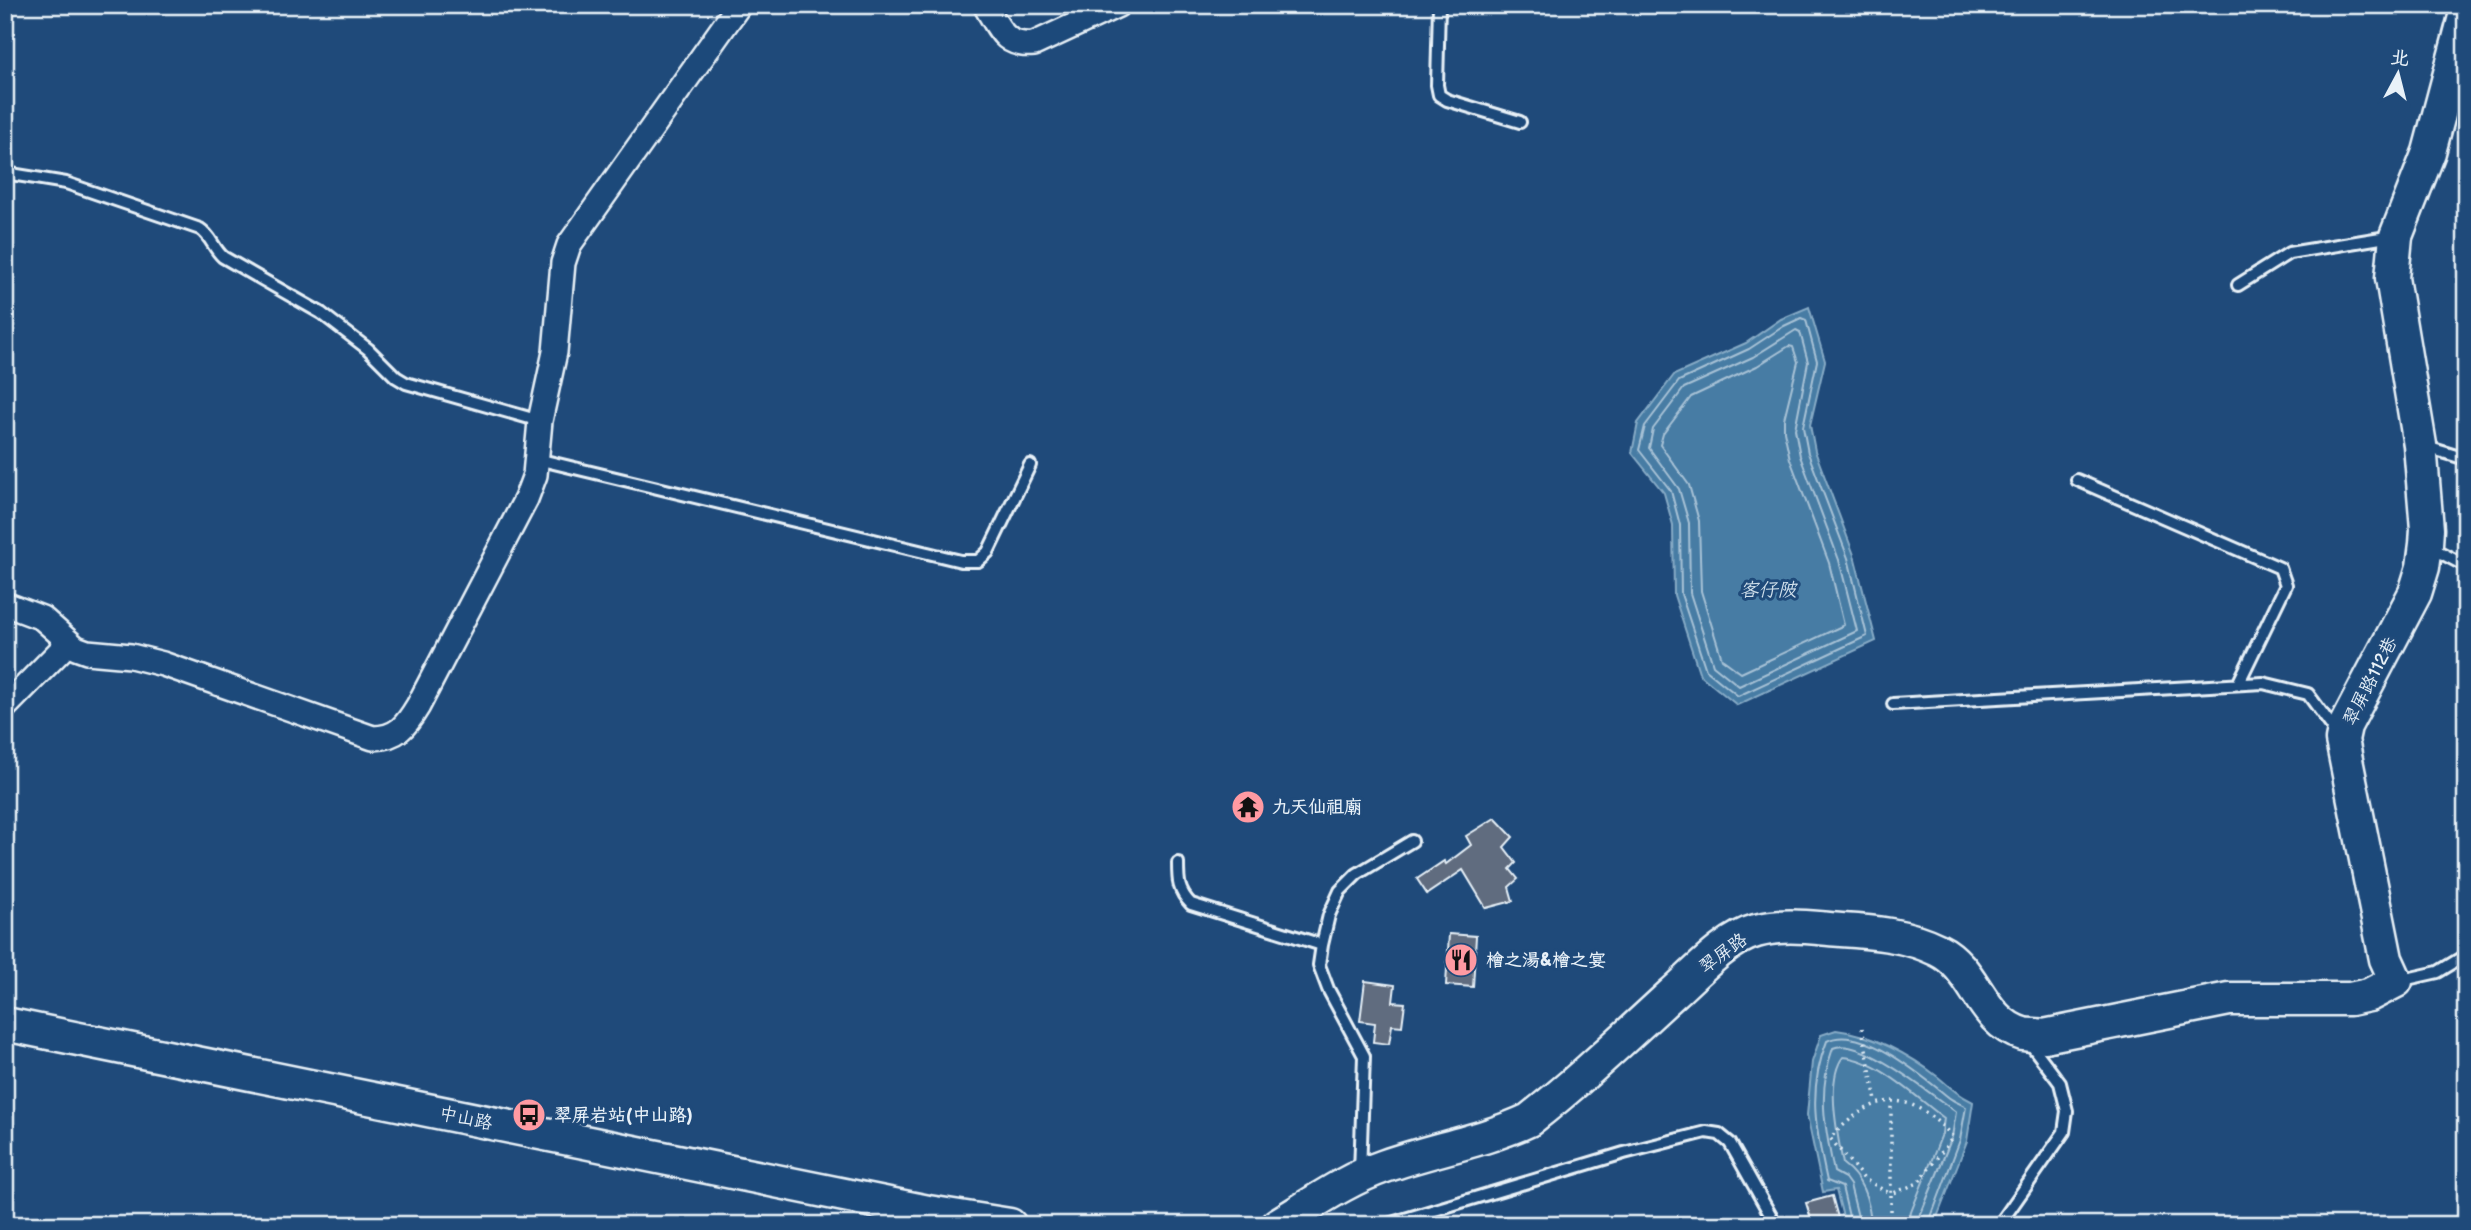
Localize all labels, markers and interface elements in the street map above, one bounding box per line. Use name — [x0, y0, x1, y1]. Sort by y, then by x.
north arrow — [2362, 38, 2432, 108]
text: 北 — [2389, 46, 2411, 71]
water label: 客仔陂 — [1739, 579, 1798, 602]
street label: 翠屏路112巷 — [2339, 633, 2402, 729]
temple icon: 九天仙祖廟 — [1229, 788, 1267, 826]
place label: 九天仙祖廟 — [1272, 797, 1362, 818]
street label: 翠屏路 — [1695, 929, 1751, 978]
restaurant icon: 檜之湯&檜之宴 — [1442, 941, 1480, 979]
place label: 檜之湯&檜之宴 — [1486, 950, 1606, 971]
bus stop icon: 翠屏岩站(中山路) — [510, 1096, 548, 1134]
street label: 中山路 — [437, 1103, 494, 1134]
place label: 翠屏岩站(中山路) — [554, 1105, 693, 1126]

